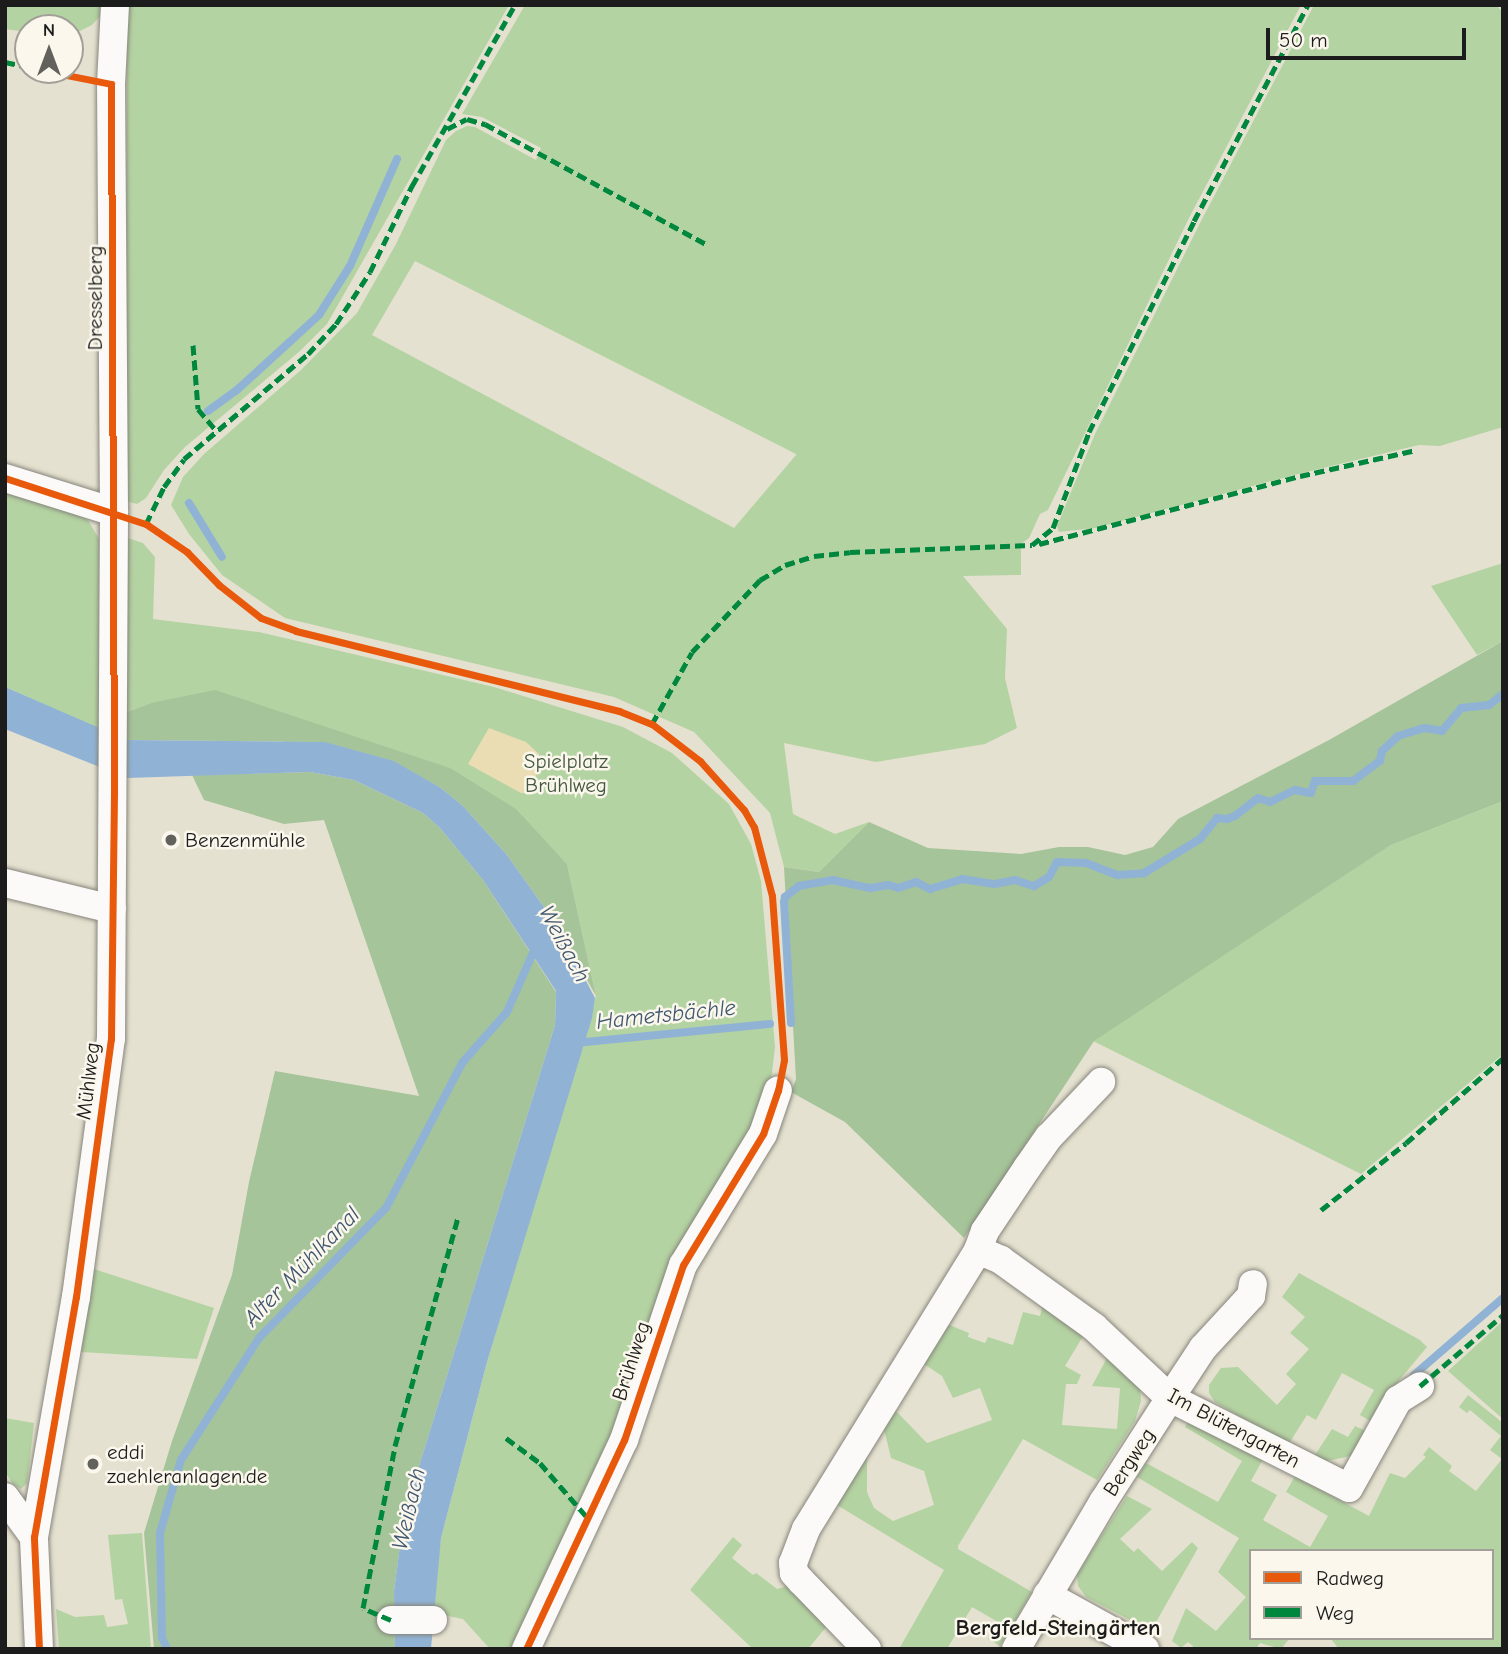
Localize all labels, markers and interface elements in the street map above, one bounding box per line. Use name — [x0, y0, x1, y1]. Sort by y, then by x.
north arrow — [14, 14, 84, 84]
scale bar — [1270, 14, 1470, 58]
text: N — [43, 19, 55, 41]
text: 50 m — [1279, 28, 1328, 52]
street label: Dresselberg — [82, 246, 108, 350]
park label: Spielplatz Brühlweg — [524, 748, 608, 798]
place label: Benzenmühle — [185, 827, 305, 853]
marker: Benzenmühle — [163, 832, 179, 848]
water label: Weißach — [532, 901, 596, 987]
water label: Hametsbächle — [595, 994, 737, 1036]
street label: Mühlweg — [71, 1041, 105, 1121]
water label: Alter Mühlkanal — [238, 1202, 366, 1332]
street label: Brühlweg — [606, 1318, 656, 1404]
street label: Im Blütengarten — [1163, 1383, 1305, 1473]
street label: Bergweg — [1098, 1423, 1160, 1501]
place label: eddi zaehleranlagen.de — [107, 1439, 267, 1489]
marker: eddi zaehleranlagen.de — [85, 1456, 101, 1472]
water label: Weißach — [386, 1465, 432, 1553]
legend — [1249, 1549, 1494, 1640]
text: Radweg — [1316, 1566, 1384, 1590]
text: Weg — [1316, 1601, 1354, 1625]
district label: Bergfeld-Steingärten — [956, 1614, 1160, 1642]

